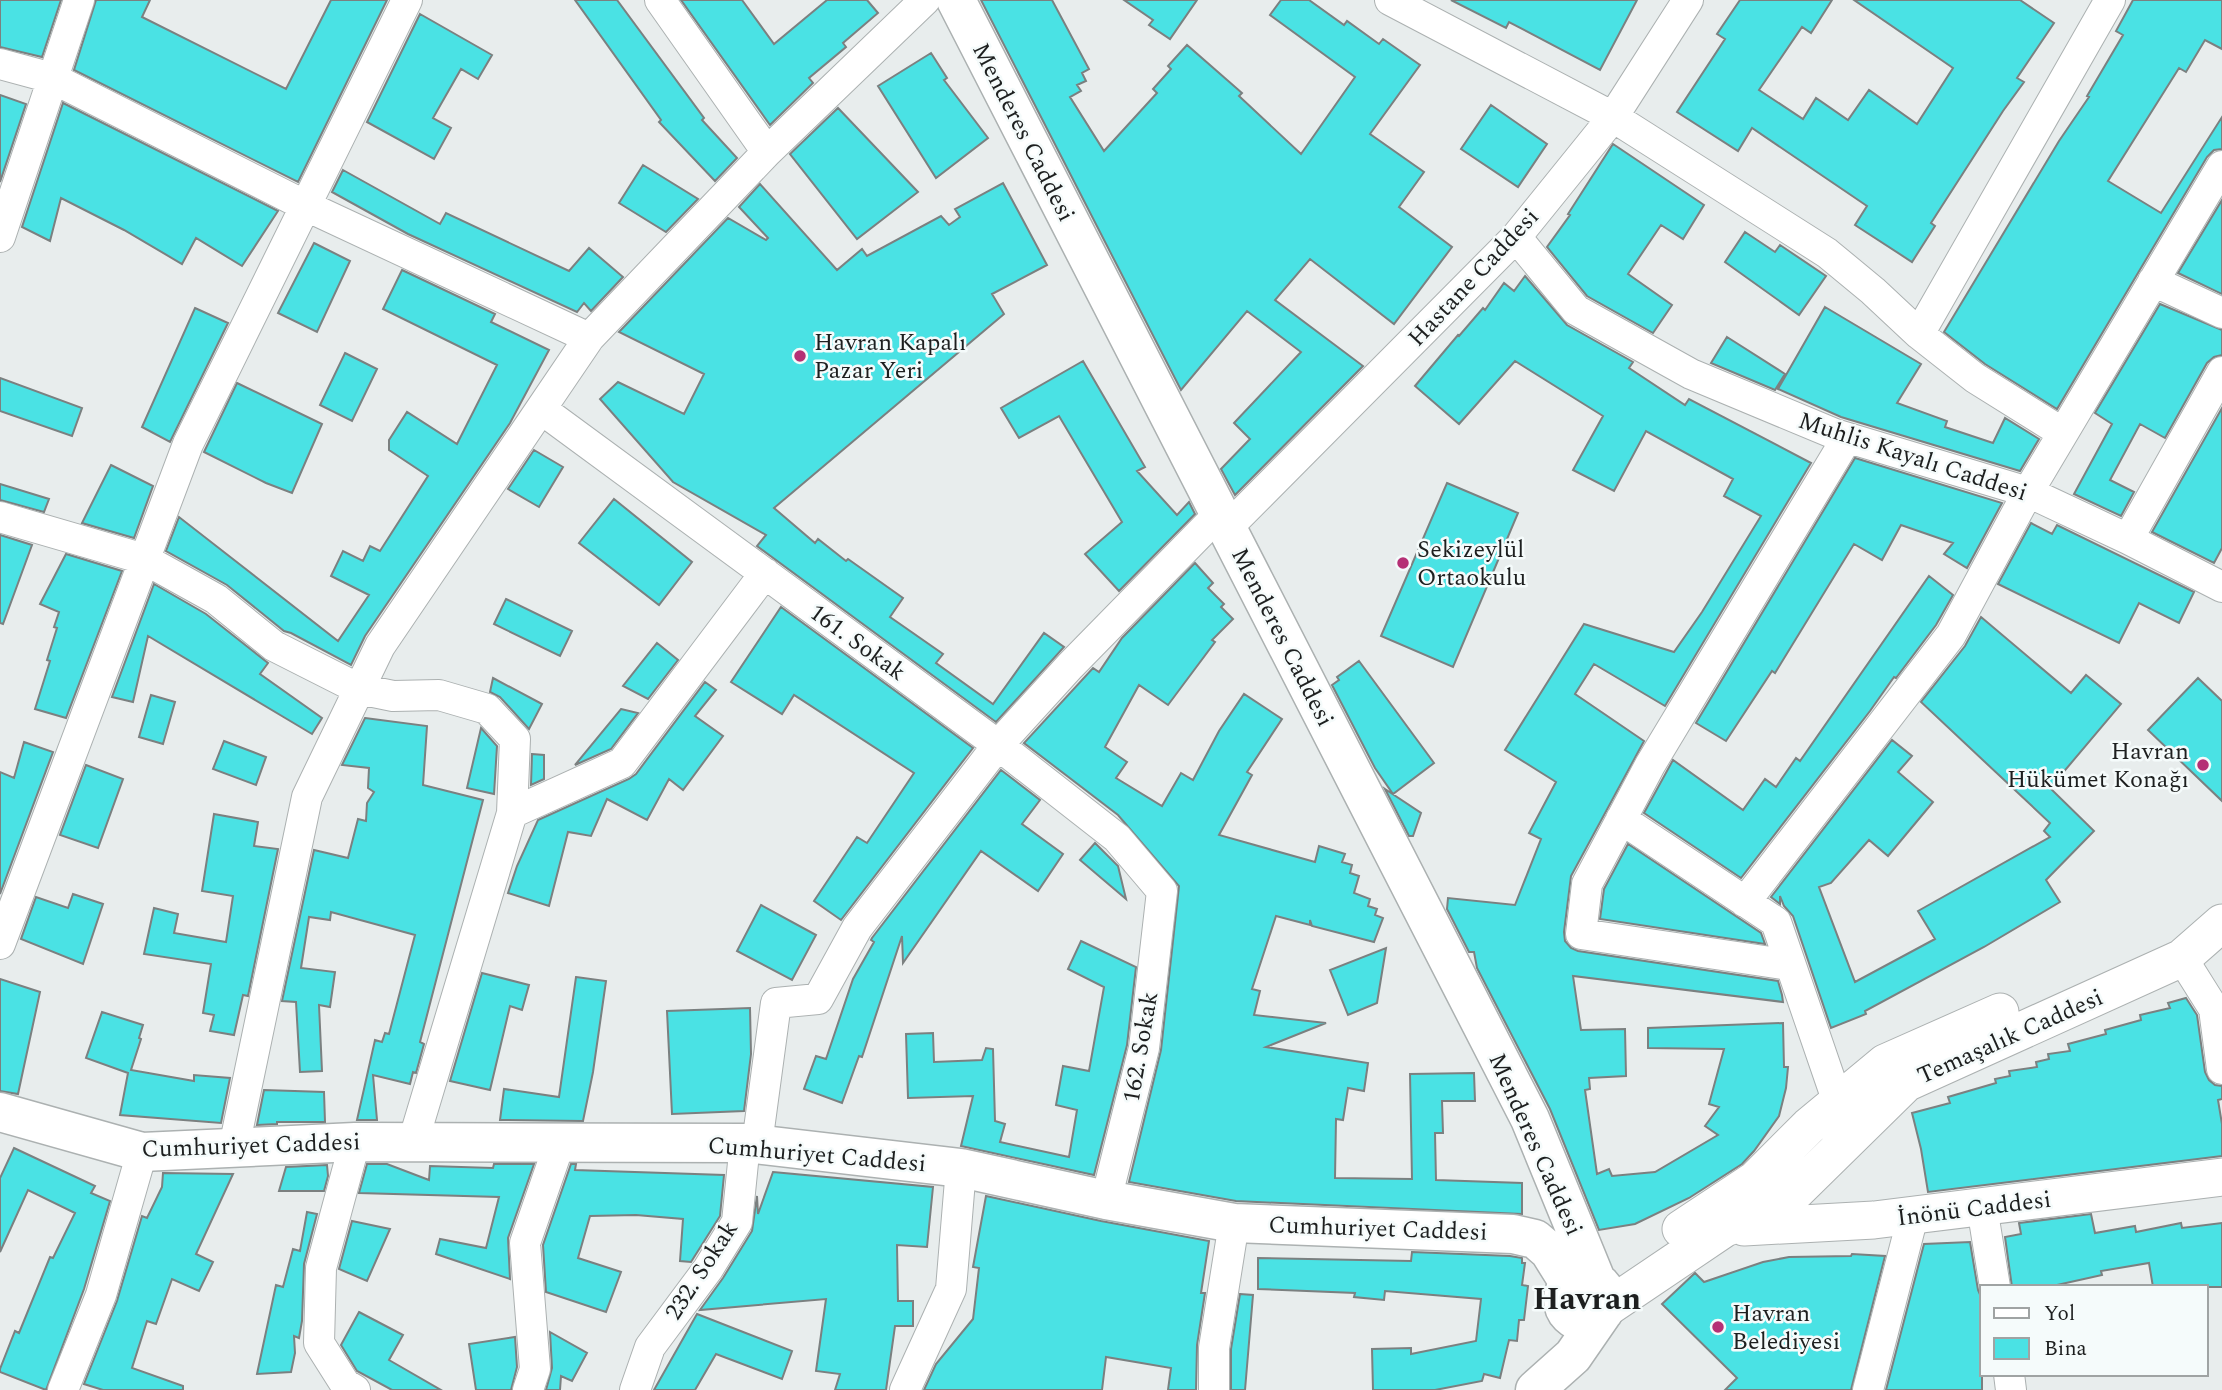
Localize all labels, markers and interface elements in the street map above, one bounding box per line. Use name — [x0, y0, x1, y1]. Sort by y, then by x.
street label: Menderes Caddesi — [962, 37, 1084, 228]
street label: Hastane Caddesi — [1400, 200, 1548, 355]
place label: Havran Kapalı Pazar Yeri — [814, 325, 967, 389]
marker: Havran Kapalı Pazar Yeri — [792, 348, 808, 364]
street label: Muhlis Kayalı Caddesi — [1793, 403, 2032, 511]
place label: Sekizeylül Ortaokulu — [1417, 532, 1526, 596]
street label: Menderes Caddesi — [1221, 542, 1343, 733]
marker: Sekizeylül Ortaokulu — [1395, 555, 1411, 571]
street label: 161. Sokak — [801, 595, 913, 690]
place label: Havran Hükümet Konağı — [2007, 734, 2189, 798]
marker: Havran Hükümet Konağı — [2195, 757, 2211, 773]
street label: Temaşalık Caddesi — [1912, 980, 2109, 1094]
street label: 162. Sokak — [1114, 989, 1168, 1106]
street label: Menderes Caddesi — [1479, 1047, 1592, 1242]
street label: Cumhuriyet Caddesi — [141, 1124, 361, 1168]
street label: Cumhuriyet Caddesi — [706, 1128, 928, 1182]
street label: İnönü Caddesi — [1895, 1182, 2053, 1236]
street label: Cumhuriyet Caddesi — [1268, 1207, 1488, 1251]
street label: 232. Sokak — [656, 1214, 747, 1327]
district label: Havran — [1533, 1275, 1642, 1324]
legend — [1980, 1285, 2208, 1376]
place label: Havran Belediyesi — [1732, 1296, 1840, 1360]
text: Yol — [2044, 1298, 2075, 1330]
marker: Havran Belediyesi — [1710, 1319, 1726, 1335]
text: Bina — [2044, 1333, 2088, 1365]

